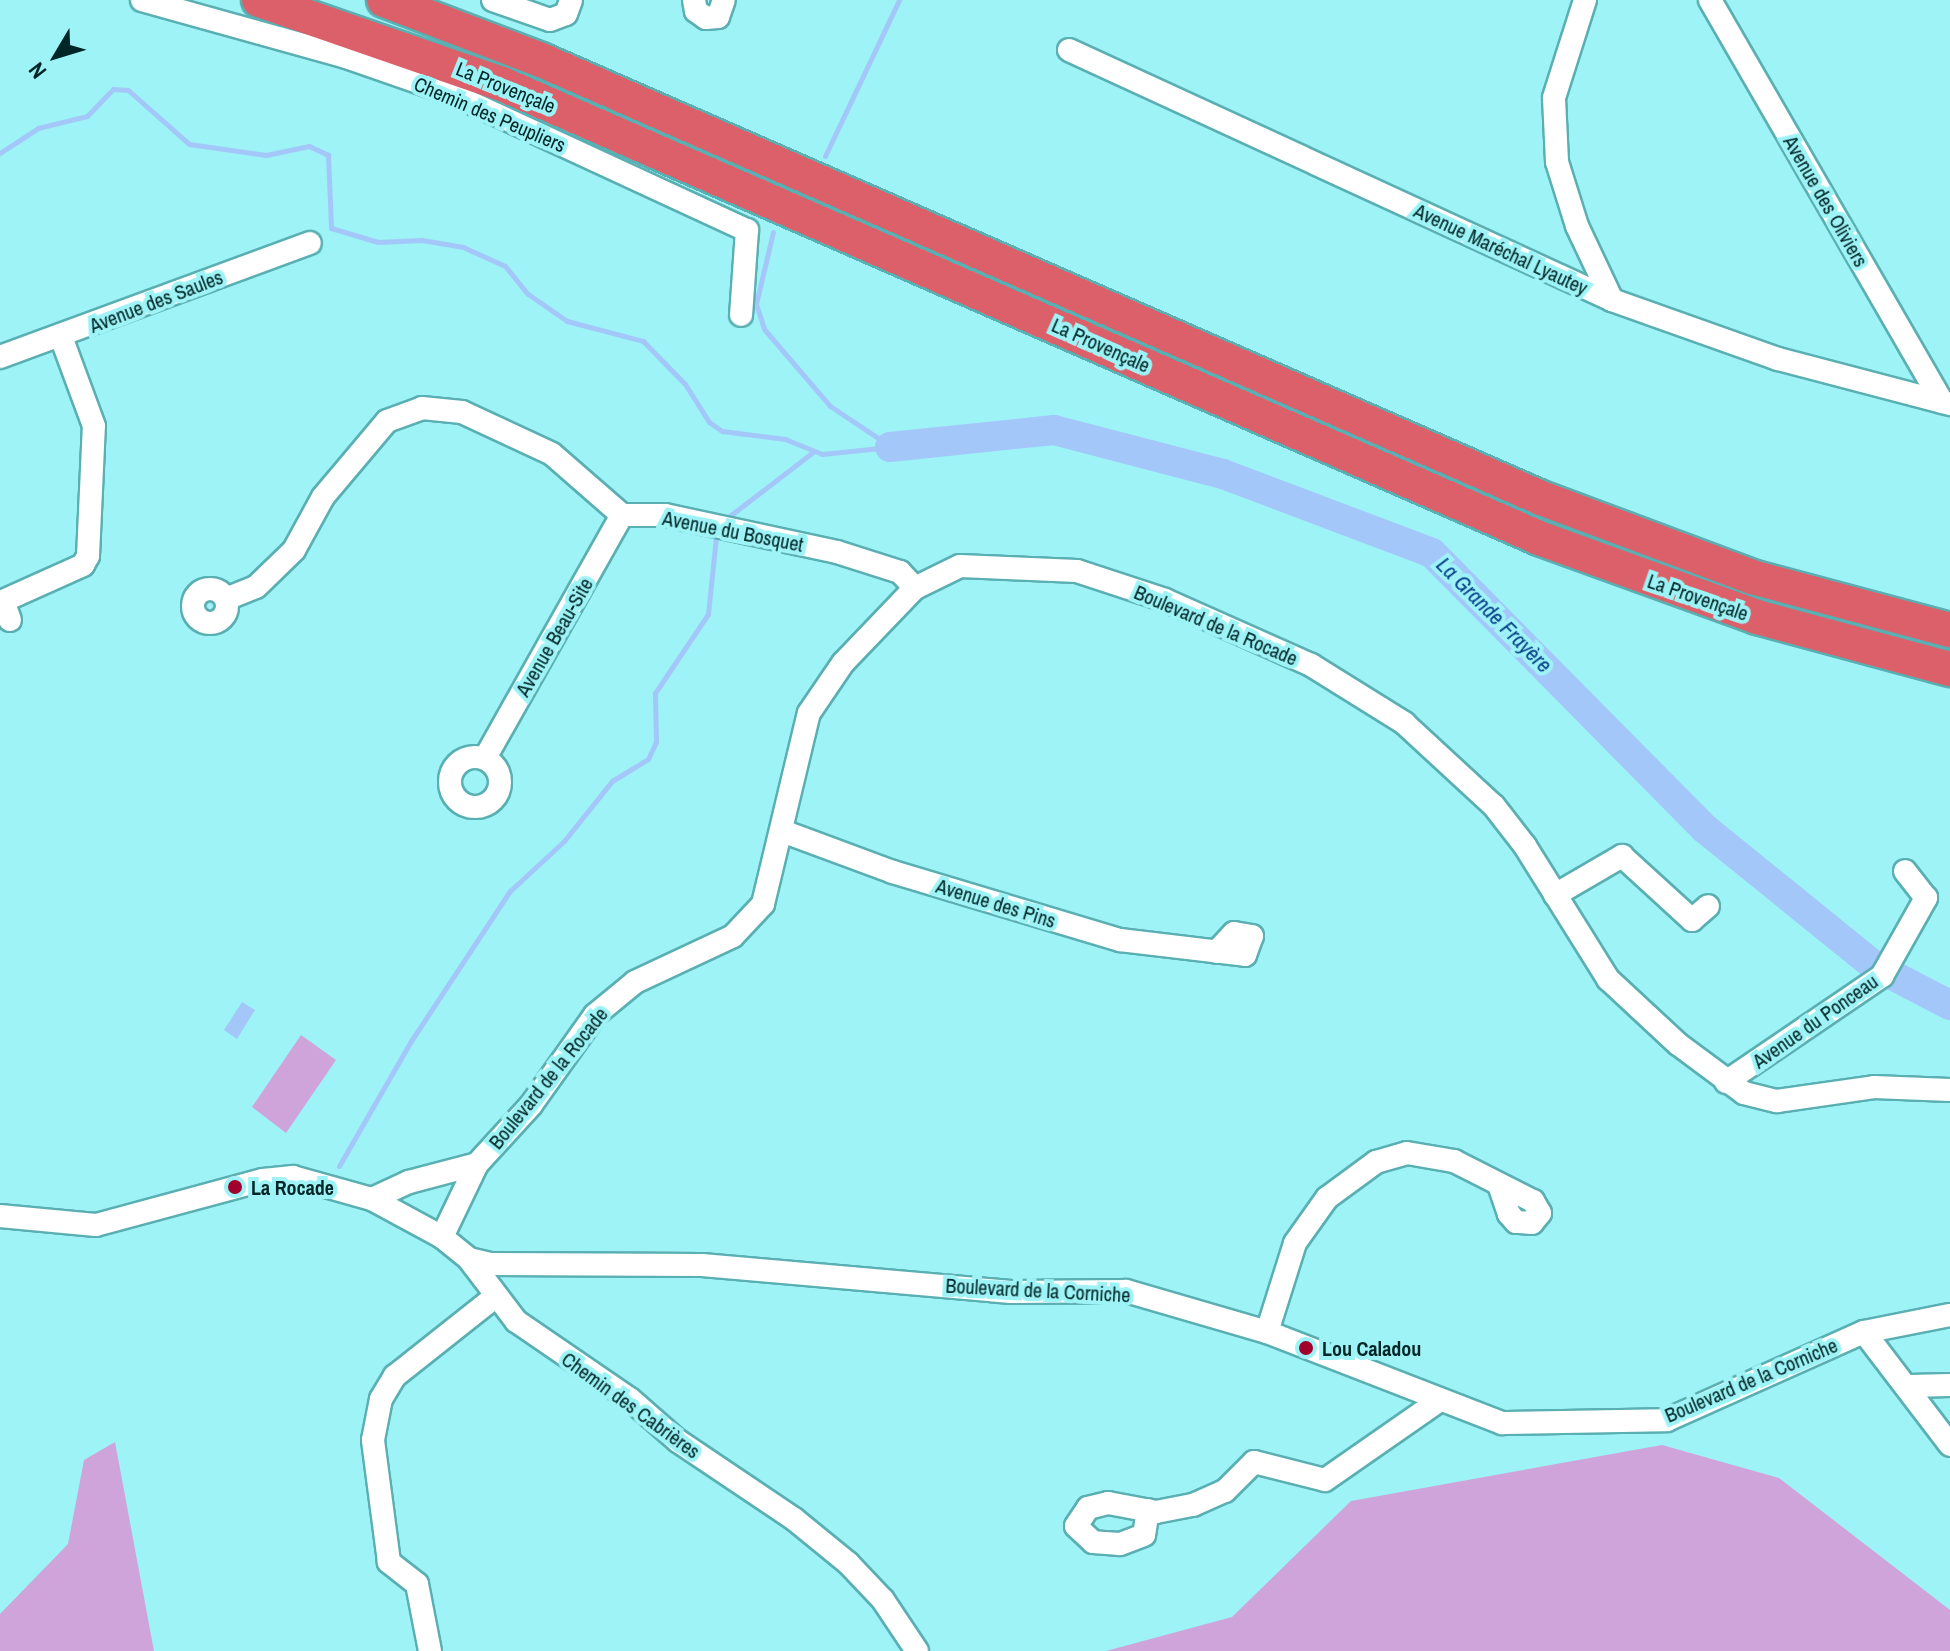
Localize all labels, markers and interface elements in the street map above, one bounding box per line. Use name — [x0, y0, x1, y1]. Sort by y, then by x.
north arrow — [16, 16, 96, 96]
text: N — [21, 56, 53, 85]
street label: La Provençale — [453, 56, 559, 118]
street label: Chemin des Peupliers — [411, 71, 569, 157]
street label: Avenue des Oliviers — [1779, 131, 1873, 271]
street label: Avenue Maréchal Lyautey — [1410, 198, 1592, 300]
street label: Avenue des Saules — [86, 265, 226, 337]
street label: La Provençale — [1048, 313, 1154, 377]
street label: Avenue du Bosquet — [661, 506, 805, 556]
water label: La Grande Frayère — [1431, 552, 1557, 678]
street label: La Provençale — [1645, 569, 1751, 625]
street label: Avenue Beau-Site — [510, 573, 598, 701]
street label: Boulevard de la Rocade — [1131, 580, 1301, 670]
street label: Avenue des Pins — [933, 873, 1059, 933]
street label: Avenue du Ponceau — [1748, 969, 1882, 1073]
street label: Boulevard de la Rocade — [484, 1002, 612, 1154]
place label: La Rocade — [251, 1175, 334, 1199]
marker: La Rocade — [226, 1178, 244, 1196]
street label: Boulevard de la Corniche — [945, 1273, 1131, 1307]
street label: Boulevard de la Corniche — [1661, 1333, 1841, 1427]
place label: Lou Caladou — [1322, 1336, 1421, 1360]
marker: Lou Caladou — [1297, 1339, 1315, 1357]
street label: Chemin des Cabrières — [557, 1347, 705, 1463]

